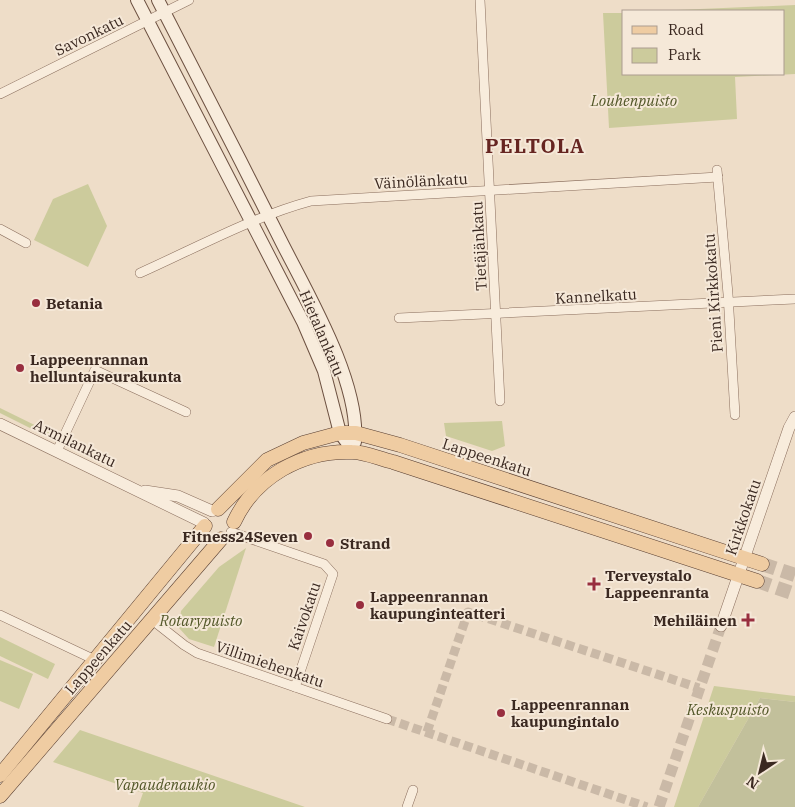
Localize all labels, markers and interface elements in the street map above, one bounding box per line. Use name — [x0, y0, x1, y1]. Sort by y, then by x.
street label: Savonkatu — [52, 10, 126, 60]
legend — [622, 10, 785, 75]
text: Road — [668, 20, 704, 39]
text: Park — [668, 45, 701, 64]
park label: Louhenpuisto — [590, 91, 677, 110]
district label: PELTOLA — [485, 132, 585, 159]
street label: Väinölänkatu — [374, 169, 468, 193]
street label: Tietäjänkatu — [467, 201, 491, 291]
street label: Pieni Kirkkokatu — [699, 233, 727, 353]
street label: Kannelkatu — [555, 284, 637, 308]
street label: Hietalankatu — [295, 287, 349, 379]
place label: Betania — [46, 294, 103, 313]
marker: Betania — [30, 297, 42, 309]
place label: Lappeenrannan helluntaiseurakunta — [30, 350, 182, 386]
marker: Lappeenrannan helluntaiseurakunta — [14, 362, 26, 374]
street label: Armilankatu — [31, 415, 119, 471]
street label: Lappeenkatu — [440, 434, 534, 480]
street label: Kirkkokatu — [721, 477, 765, 557]
place label: Fitness24Seven — [182, 527, 298, 546]
marker: Fitness24Seven — [302, 530, 314, 542]
place label: Strand — [340, 534, 391, 553]
marker: Strand — [324, 537, 336, 549]
place label: Terveystalo Lappeenranta — [605, 566, 709, 602]
marker: Terveystalo Lappeenranta — [587, 577, 601, 591]
street label: Kaivokatu — [283, 579, 325, 653]
place label: Lappeenrannan kaupunginteatteri — [370, 587, 505, 623]
marker: Lappeenrannan kaupunginteatteri — [354, 599, 366, 611]
park label: Rotarypuisto — [159, 611, 242, 630]
place label: Mehiläinen — [653, 611, 737, 630]
marker: Mehiläinen — [741, 613, 755, 627]
street label: Lappeenkatu — [60, 616, 136, 698]
street label: Villimiehenkatu — [213, 637, 327, 691]
place label: Lappeenrannan kaupungintalo — [511, 695, 629, 731]
park label: Keskuspuisto — [686, 700, 769, 719]
marker: Lappeenrannan kaupungintalo — [495, 707, 507, 719]
north arrow — [735, 747, 785, 797]
text: N — [743, 772, 762, 793]
park label: Vapaudenaukio — [115, 775, 215, 794]

